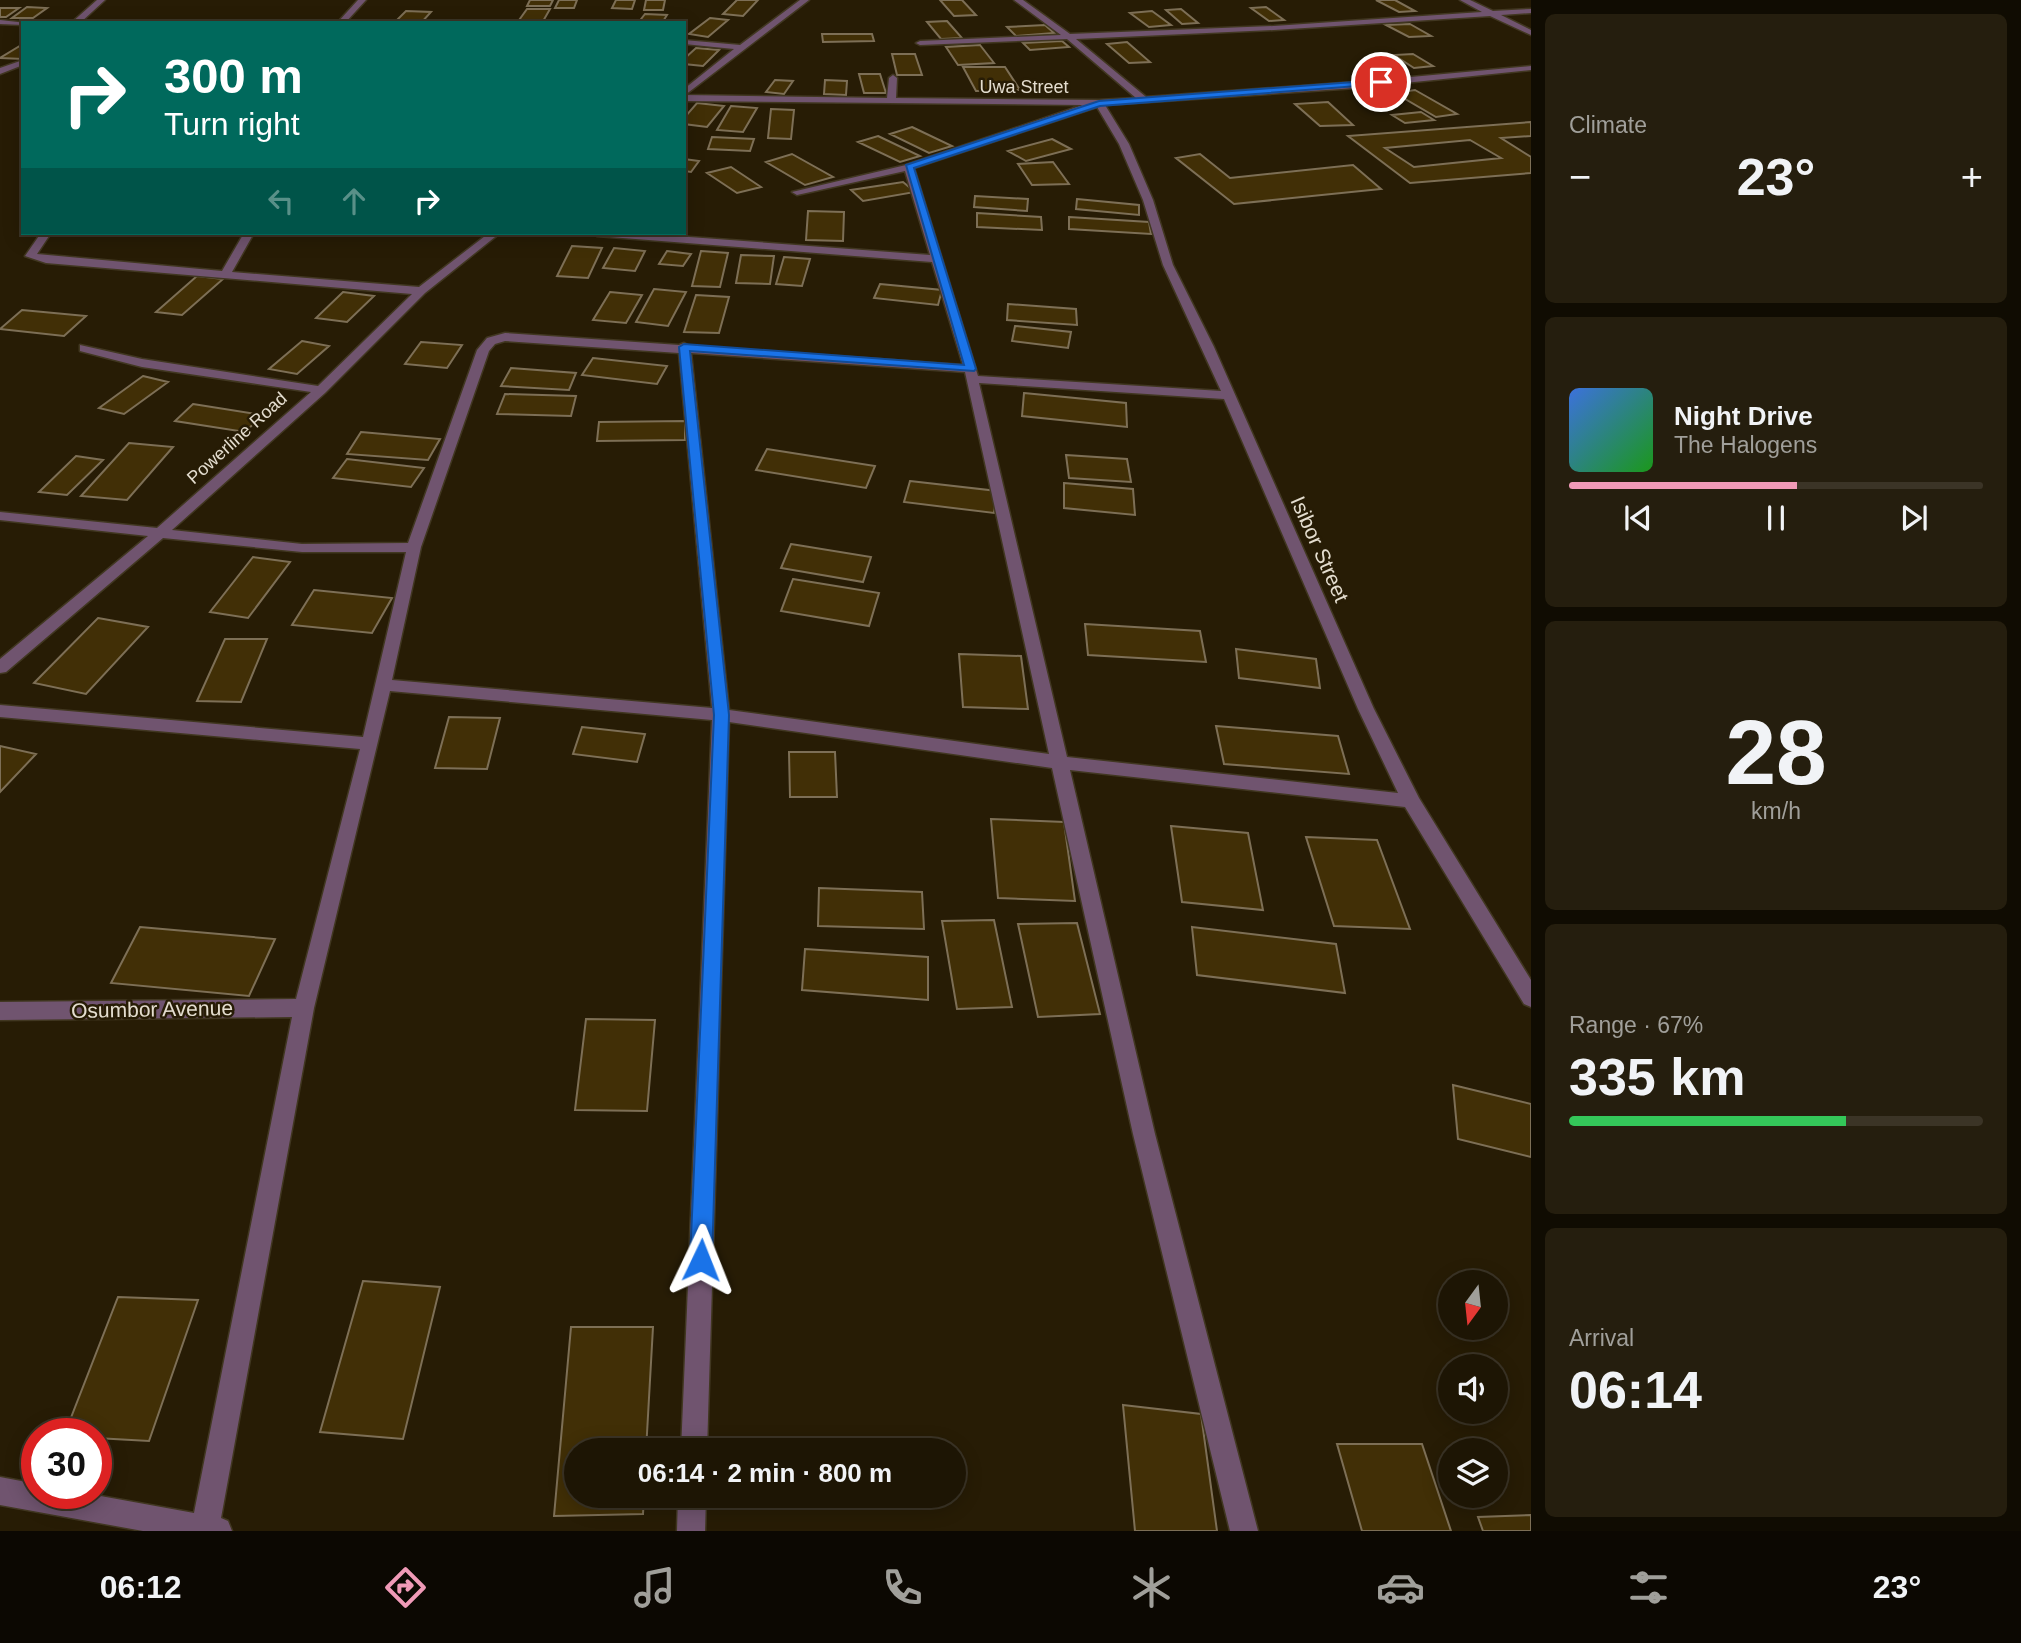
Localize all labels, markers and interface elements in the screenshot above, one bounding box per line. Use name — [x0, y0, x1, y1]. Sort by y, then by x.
icon: right — [49, 49, 140, 140]
text: 300 m — [164, 49, 303, 103]
pin — [1351, 52, 1411, 112]
icon: arrive — [1362, 63, 1400, 101]
street label: Uwa Street — [979, 77, 1069, 97]
text: Turn right — [164, 106, 300, 142]
text: Climate — [1569, 112, 1647, 138]
text: 23° — [1737, 148, 1815, 206]
text: − — [1569, 156, 1591, 198]
text: + — [1961, 156, 1983, 198]
icon: left — [262, 182, 300, 220]
icon: ahead — [335, 182, 373, 220]
icon: right — [408, 182, 446, 220]
street label: Powerline Road — [183, 388, 291, 488]
text: Night Drive — [1674, 401, 1813, 431]
text: The Halogens — [1674, 432, 1817, 458]
street label: Isibor Street — [1286, 493, 1354, 606]
icon: previous — [1619, 499, 1657, 537]
icon: pause — [1757, 499, 1795, 537]
icon: next — [1895, 499, 1933, 537]
text: 28 — [1725, 702, 1827, 803]
text: km/h — [1751, 798, 1801, 824]
street label: Osumbor Avenue — [71, 996, 233, 1022]
text: Range · 67% — [1569, 1012, 1703, 1038]
text: 335 km — [1569, 1048, 1745, 1106]
position arrow — [664, 1223, 738, 1297]
north arrow — [1438, 1270, 1508, 1340]
map controls — [1438, 1270, 1508, 1508]
text: Arrival — [1569, 1325, 1634, 1351]
button: sound — [1438, 1354, 1508, 1424]
text: 06:14 — [1569, 1361, 1702, 1419]
speed limit sign: 30 — [21, 1418, 112, 1509]
button: layers — [1438, 1438, 1508, 1508]
text: 06:14 · 2 min · 800 m — [638, 1458, 892, 1488]
icon: directions — [381, 1563, 430, 1612]
icon: music — [630, 1563, 679, 1612]
icon: phone — [878, 1563, 927, 1612]
icon: climate — [1127, 1563, 1176, 1612]
icon: car — [1376, 1563, 1425, 1612]
icon: filters — [1624, 1563, 1673, 1612]
text: 06:12 — [100, 1569, 182, 1605]
text: 23° — [1873, 1569, 1921, 1605]

